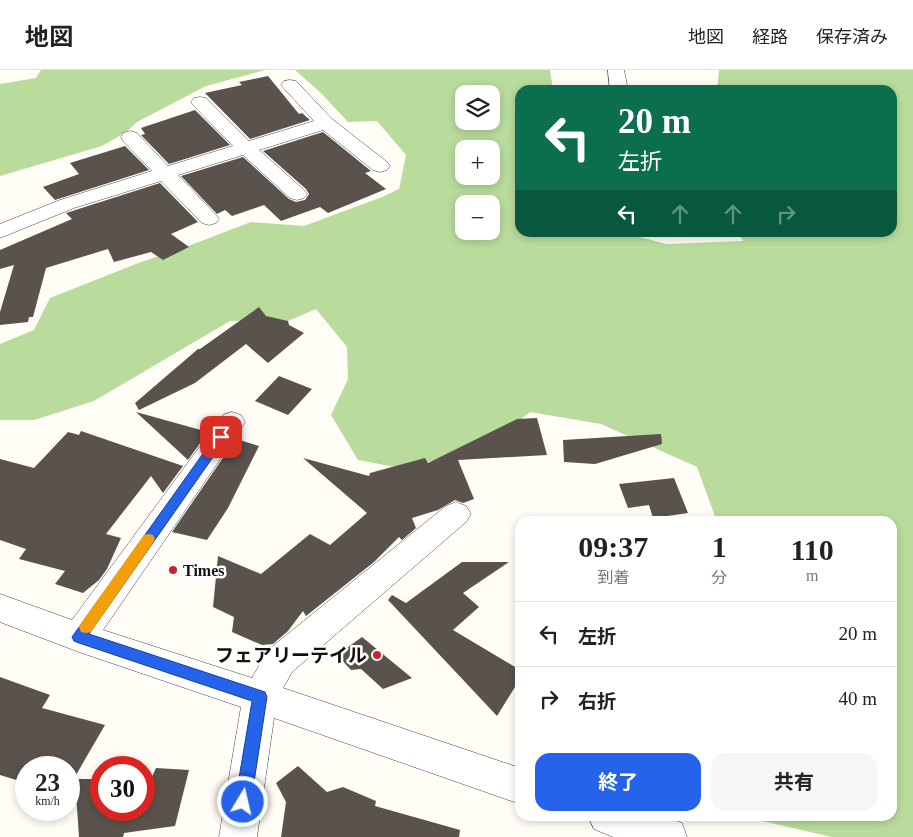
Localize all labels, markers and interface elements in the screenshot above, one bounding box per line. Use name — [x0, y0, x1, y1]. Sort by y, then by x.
text: 地図 — [25, 24, 73, 50]
text: 地図 — [688, 27, 724, 47]
text: 経路 — [752, 27, 788, 47]
text: 保存済み — [816, 27, 888, 47]
map controls — [455, 85, 500, 240]
button: layers — [455, 85, 500, 130]
text: 20 m — [618, 102, 691, 141]
icon: left — [535, 105, 600, 170]
button: + — [455, 140, 500, 185]
text: 左折 — [618, 149, 662, 174]
button: − — [455, 195, 500, 240]
icon: left — [613, 200, 641, 228]
icon: ahead — [666, 200, 694, 228]
icon: ahead — [719, 200, 747, 228]
icon: right — [772, 200, 800, 228]
pin — [200, 416, 242, 458]
icon: arrive — [207, 423, 235, 451]
text: 09:37 — [578, 530, 648, 563]
text: 1 — [712, 530, 727, 563]
text: 110 — [790, 533, 834, 566]
place label: Times — [183, 562, 224, 579]
marker: Times — [167, 564, 179, 576]
text: m — [806, 567, 818, 584]
text: 到着 — [597, 569, 629, 586]
text: 分 — [711, 569, 727, 586]
icon: left — [535, 620, 563, 648]
text: 20 m — [838, 623, 877, 644]
text: 左折 — [578, 626, 616, 647]
place label: フェアリーテイル — [215, 645, 367, 666]
marker: フェアリーテイル — [371, 649, 383, 661]
icon: right — [535, 685, 563, 713]
text: 40 m — [838, 688, 877, 709]
text: 右折 — [578, 691, 616, 712]
button: 終了 — [535, 753, 701, 811]
button: 共有 — [711, 753, 877, 811]
speed limit sign: 30 — [90, 756, 155, 821]
text: 23 — [35, 769, 60, 796]
position arrow — [216, 775, 268, 827]
text: km/h — [35, 794, 60, 808]

